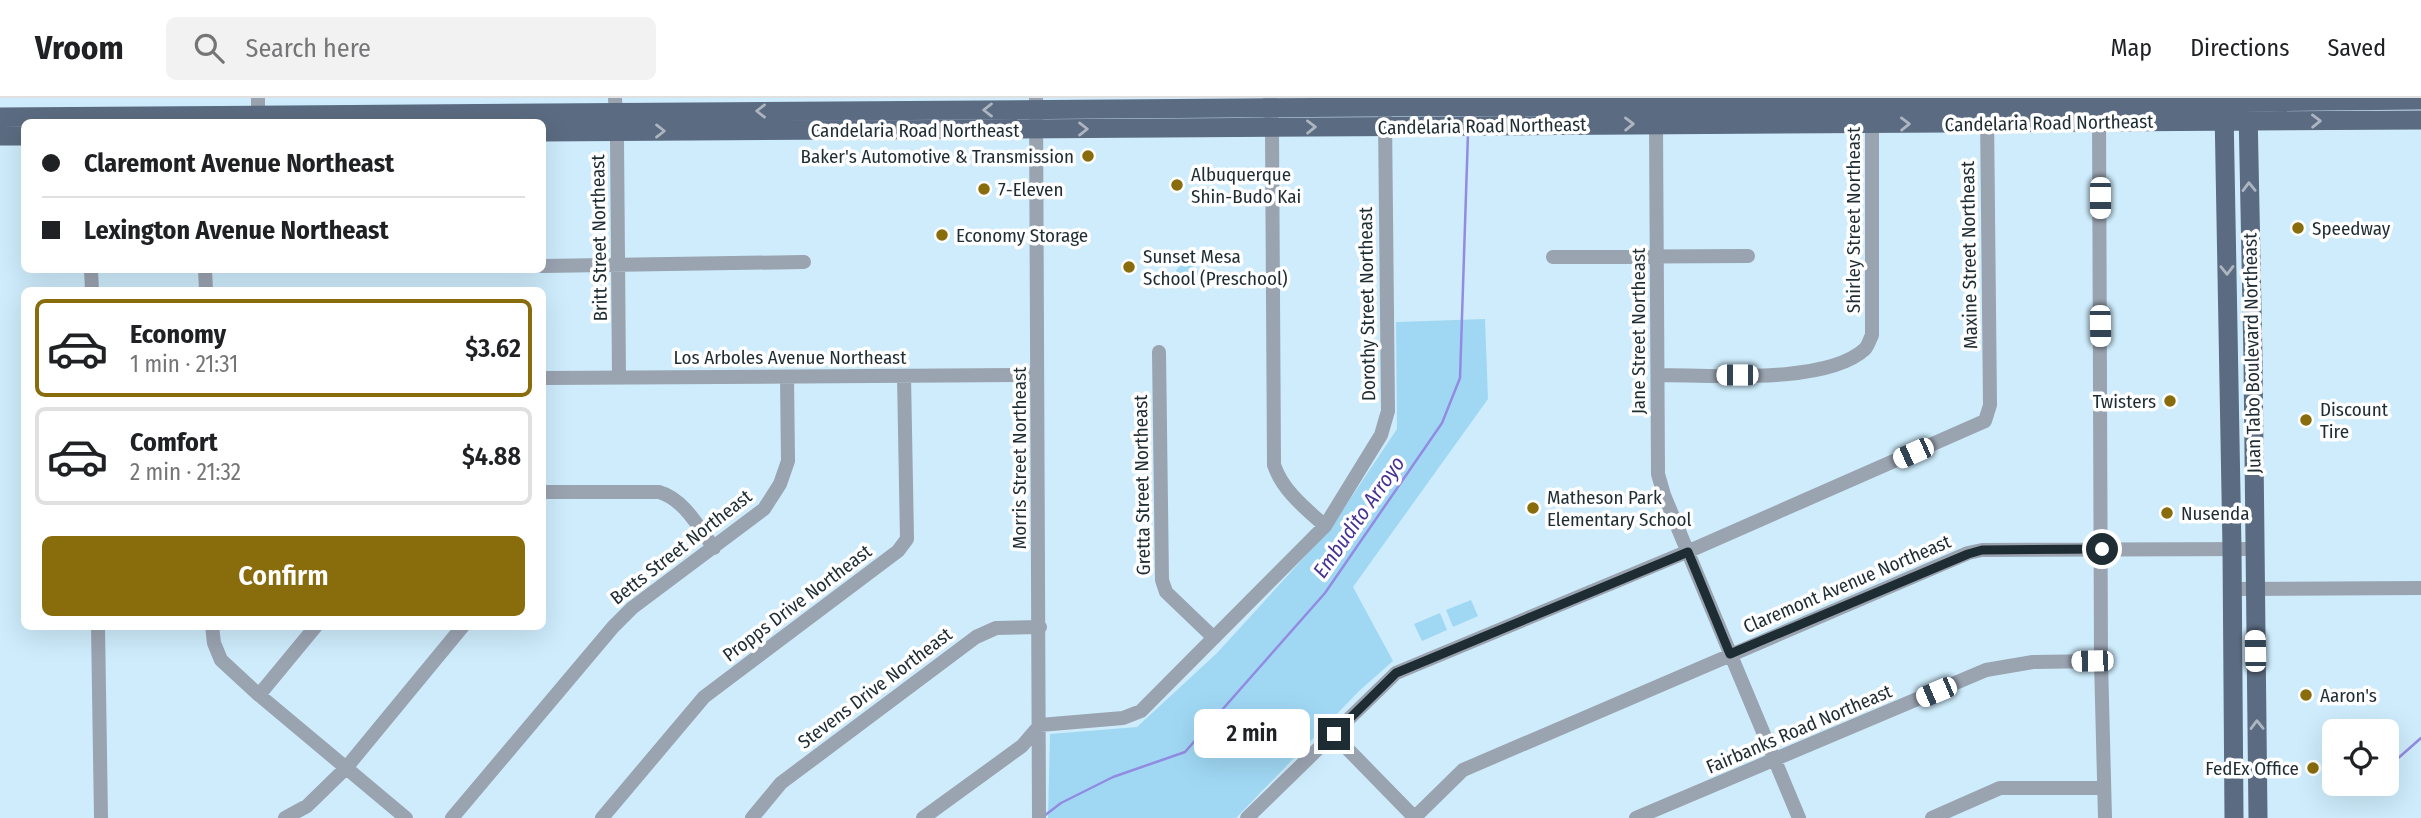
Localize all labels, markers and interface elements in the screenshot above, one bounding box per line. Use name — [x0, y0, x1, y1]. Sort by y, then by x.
search box — [166, 17, 656, 80]
text: Vroom — [35, 28, 124, 68]
icon: search — [190, 29, 228, 67]
text: Search here — [246, 33, 371, 64]
text: Map — [2111, 34, 2152, 62]
text: Directions — [2190, 34, 2289, 62]
text: Saved — [2327, 34, 2386, 62]
one-way arrow — [982, 102, 993, 118]
one-way arrow — [755, 103, 765, 119]
street label: Candelaria Road Northeast — [1944, 110, 2154, 136]
street label: Candelaria Road Northeast — [1377, 113, 1587, 139]
one-way arrow — [2310, 113, 2321, 128]
one-way arrow — [1624, 116, 1635, 132]
one-way arrow — [1901, 116, 1911, 132]
street label: Candelaria Road Northeast — [811, 119, 1020, 142]
one-way arrow — [1306, 119, 1316, 135]
one-way arrow — [1078, 121, 1089, 137]
one-way arrow — [655, 123, 665, 139]
street label: Shirley Street Northeast — [1842, 126, 1865, 313]
place label: Baker's Automotive & Transmission — [801, 145, 1074, 168]
text: Claremont Avenue Northeast — [84, 148, 394, 179]
marker: Baker's Automotive & Transmission — [1080, 148, 1096, 164]
street label: Britt Street Northeast — [586, 154, 612, 322]
street label: Maxine Street Northeast — [1956, 160, 1982, 349]
place label: Albuquerque Shin-Budo Kai — [1191, 163, 1301, 208]
marker: Albuquerque Shin-Budo Kai — [1169, 177, 1185, 193]
car — [2090, 177, 2111, 219]
place label: 7-Eleven — [998, 178, 1064, 201]
marker: 7-Eleven — [976, 181, 992, 197]
one-way arrow — [2242, 181, 2257, 192]
street label: Dorothy Street Northeast — [1354, 206, 1380, 401]
text: Lexington Avenue Northeast — [84, 215, 389, 246]
place label: Speedway — [2312, 217, 2391, 240]
marker: Speedway — [2290, 220, 2306, 236]
place label: Economy Storage — [956, 224, 1088, 247]
marker: Economy Storage — [934, 227, 950, 243]
street label: Juan Tabo Boulevard Northeast — [2238, 232, 2266, 473]
place label: Sunset Mesa School (Preschool) — [1143, 245, 1288, 290]
street label: Jane Street Northeast — [1627, 247, 1650, 414]
marker: Sunset Mesa School (Preschool) — [1121, 259, 1137, 275]
one-way arrow — [2219, 265, 2235, 276]
car — [2090, 305, 2111, 347]
icon: car — [46, 317, 109, 380]
text: Economy — [130, 319, 226, 350]
text: $3.62 — [465, 333, 521, 364]
street label: Los Arboles Avenue Northeast — [674, 346, 907, 369]
text: 1 min · 21:31 — [130, 350, 238, 378]
car — [1717, 365, 1759, 386]
street label: Morris Street Northeast — [1008, 366, 1031, 549]
place label: Twisters — [2093, 390, 2156, 413]
marker: Twisters — [2162, 393, 2178, 409]
street label: Gretta Street Northeast — [1129, 394, 1155, 576]
place label: Discount Tire — [2320, 398, 2389, 443]
marker: Discount Tire — [2298, 412, 2314, 428]
icon: car — [46, 425, 109, 488]
text: Comfort — [130, 427, 218, 458]
car — [1890, 435, 1937, 471]
text: $4.88 — [462, 441, 521, 472]
water label: Embudito Arroyo — [1307, 451, 1411, 583]
text: 2 min · 21:32 — [130, 458, 241, 486]
street label: Betts Street Northeast — [606, 484, 757, 609]
place label: Matheson Park Elementary School — [1547, 486, 1692, 531]
marker: Matheson Park Elementary School — [1525, 500, 1541, 516]
place label: Nusenda — [2181, 502, 2249, 525]
marker: Nusenda — [2159, 505, 2175, 521]
street label: Claremont Avenue Northeast — [1740, 530, 1955, 638]
route start — [2086, 533, 2118, 565]
button: Confirm — [42, 536, 525, 616]
street label: Propps Drive Northeast — [718, 539, 877, 666]
street label: Stevens Drive Northeast — [793, 622, 957, 753]
car — [2245, 630, 2266, 672]
car — [2071, 650, 2114, 672]
car — [1913, 674, 1960, 710]
street label: Fairbanks Road Northeast — [1703, 679, 1896, 779]
place label: Aaron's — [2320, 684, 2377, 707]
marker: Aaron's — [2298, 687, 2314, 703]
callout: 2 min — [1194, 710, 1310, 758]
route end — [1318, 718, 1350, 750]
text: 2 min — [1226, 719, 1278, 747]
map controls — [2322, 719, 2399, 796]
button: locate — [2322, 719, 2399, 796]
one-way arrow — [2249, 720, 2264, 731]
place label: FedEx Office — [2205, 757, 2299, 780]
marker: FedEx Office — [2305, 760, 2321, 776]

